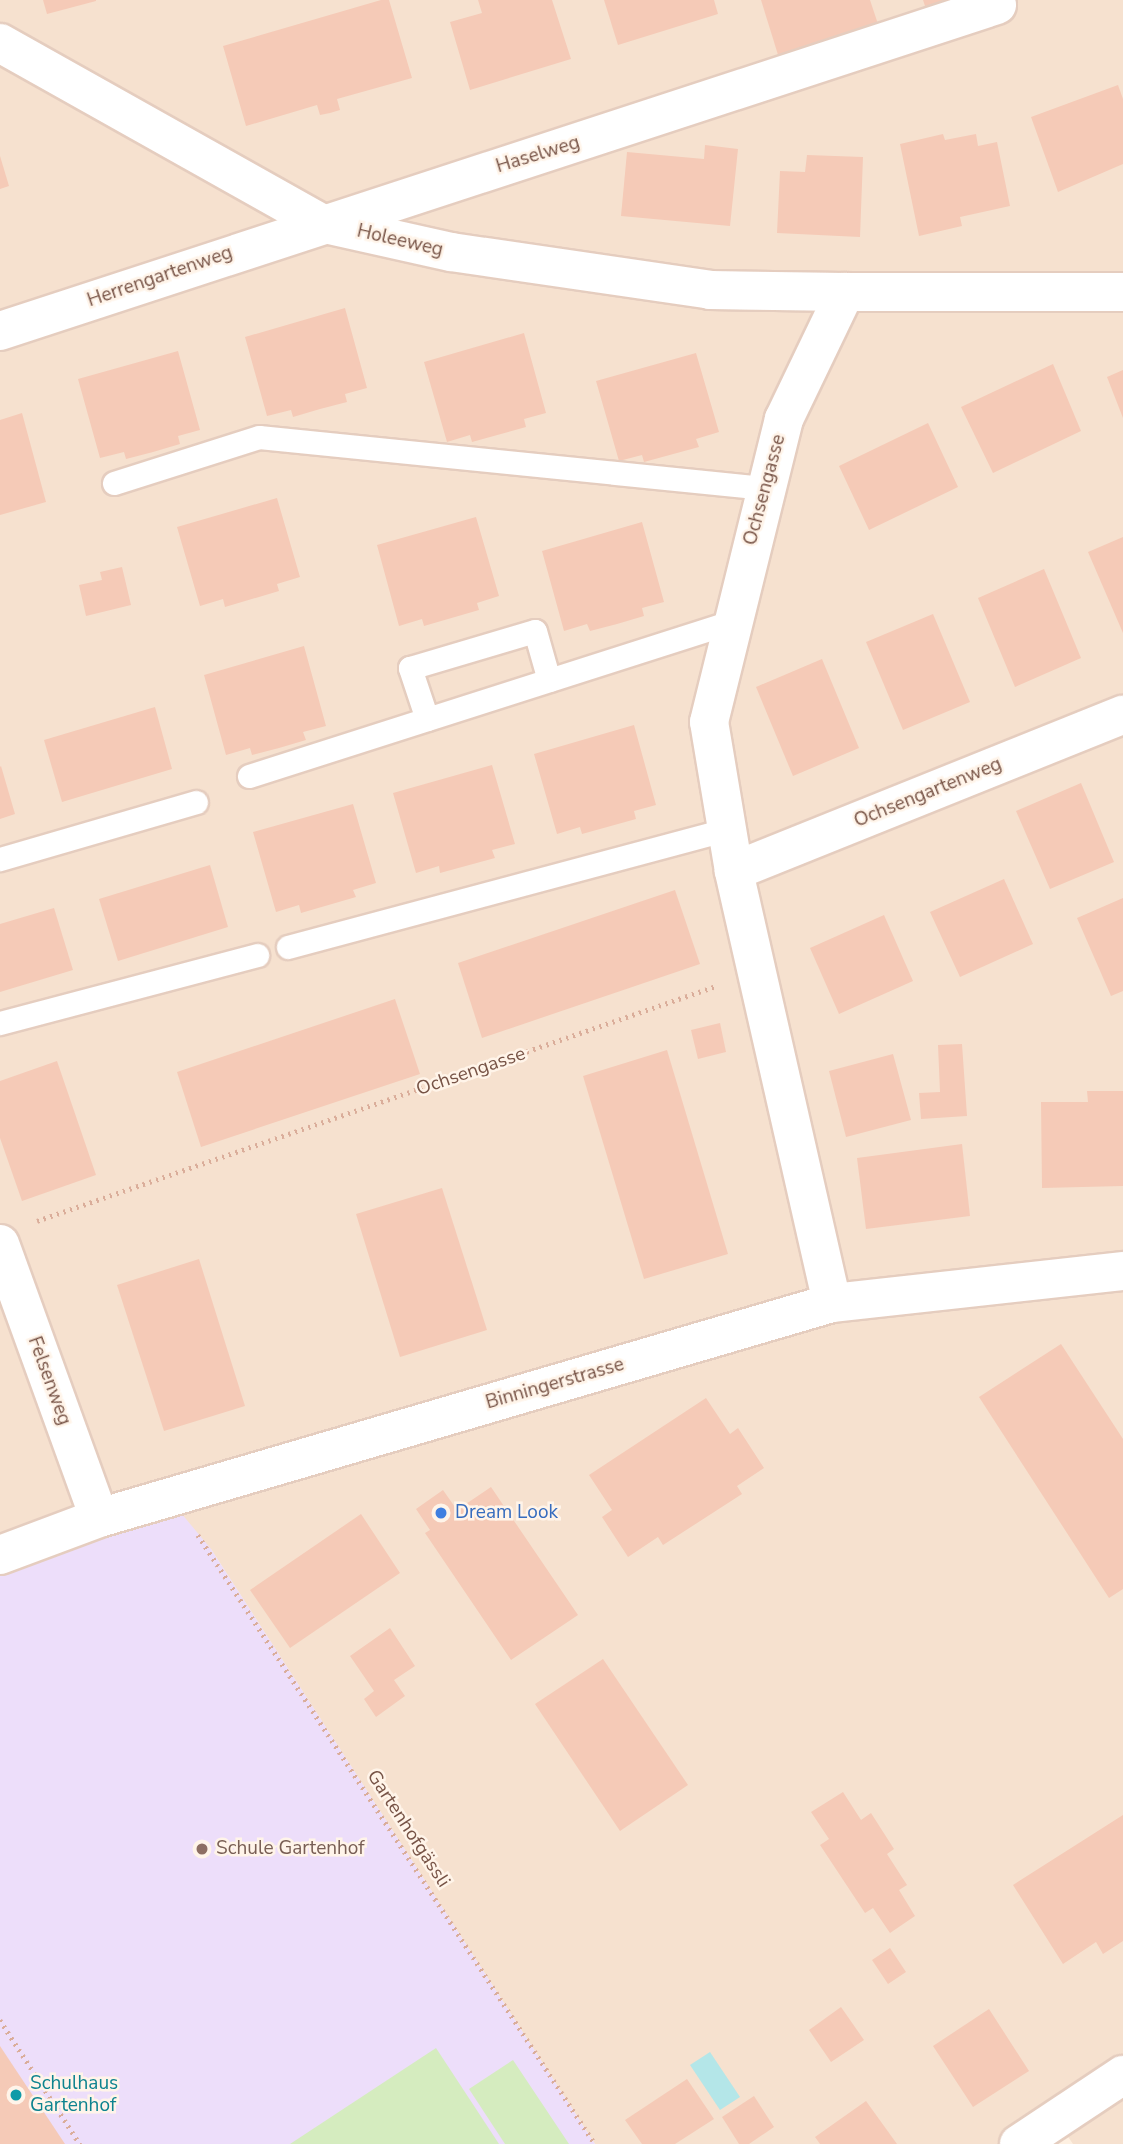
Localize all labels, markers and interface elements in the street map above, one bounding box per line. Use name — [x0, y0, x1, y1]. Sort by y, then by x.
street label: Haselweg — [493, 131, 583, 179]
street label: Holeeweg — [355, 220, 445, 262]
street label: Herrengartenweg — [84, 241, 236, 313]
street label: Ochsengasse — [739, 432, 791, 548]
street label: Ochsengartenweg — [851, 753, 1005, 833]
street label: Ochsengasse — [413, 1043, 529, 1101]
street label: Felsenweg — [22, 1334, 76, 1428]
street label: Binningerstrasse — [483, 1353, 627, 1415]
place label: Dream Look — [455, 1502, 558, 1524]
marker: Dream Look — [433, 1505, 449, 1521]
street label: Gartenhofgässli — [362, 1766, 454, 1892]
place label: Schule Gartenhof — [216, 1838, 365, 1860]
marker: Schule Gartenhof — [194, 1841, 210, 1857]
place label: Schulhaus Gartenhof — [30, 2073, 118, 2117]
marker: Schulhaus Gartenhof — [8, 2087, 24, 2103]

